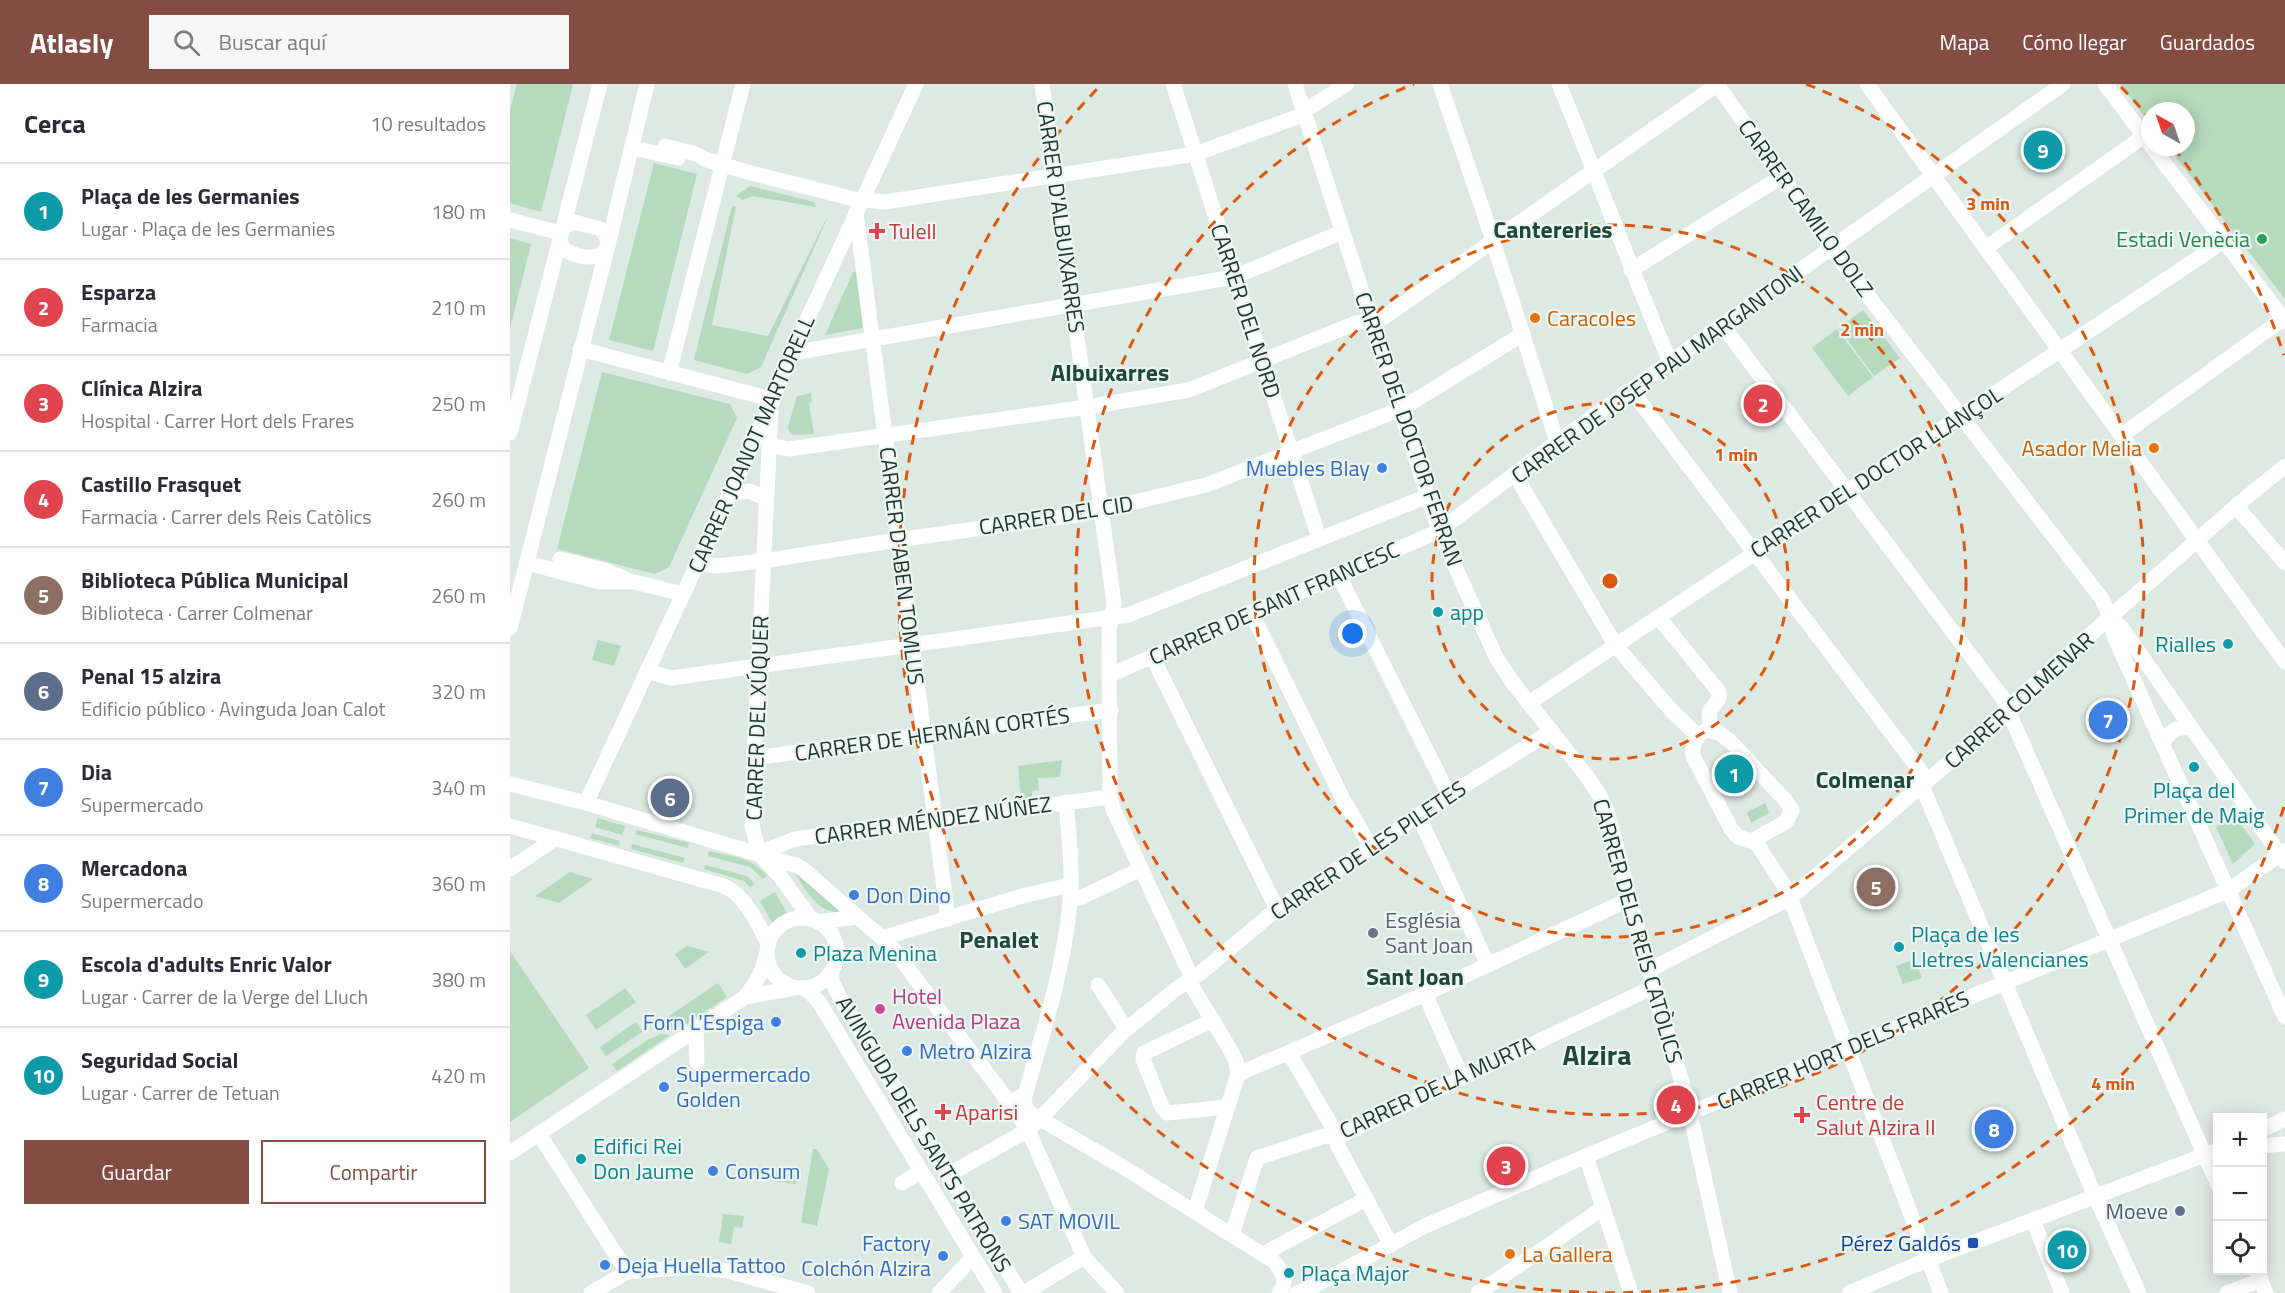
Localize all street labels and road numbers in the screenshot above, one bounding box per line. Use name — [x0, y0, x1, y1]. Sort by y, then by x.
street label: CARRER D'ALBUIXARRES — [1028, 99, 1094, 335]
street label: CARRER CAMILO DOLZ — [1730, 112, 1882, 304]
street label: CARRER DEL NORD — [1202, 219, 1290, 403]
street label: CARRER DE JOSEP PAU MARGANTONI — [1504, 256, 1810, 492]
street label: CARRER DEL DOCTOR FERRAN — [1346, 287, 1472, 571]
street label: CARRER JOANOT MARTORELL — [679, 309, 823, 578]
street label: CARRER DEL DOCTOR LLANÇOL — [1743, 377, 2009, 567]
street label: CARRER D'ABEN TOMLUS — [871, 445, 933, 687]
street label: CARRER DEL CID — [976, 486, 1136, 544]
street label: CARRER DE SANT FRANCESC — [1143, 532, 1405, 674]
street label: CARRER DEL XÚQUER — [736, 615, 778, 821]
street label: CARRER COLMENAR — [1936, 623, 2102, 777]
street label: CARRER DE HERNÁN CORTÉS — [792, 698, 1072, 770]
street label: CARRER DE LES PILETES — [1263, 772, 1473, 928]
street label: CARRER MÉNDEZ NÚÑEZ — [812, 787, 1054, 853]
street label: CARRER DELS REIS CATÒLICS — [1584, 795, 1692, 1067]
street label: CARRER HORT DELS FRARES — [1712, 981, 1974, 1119]
street label: AVINGUDA DELS SANTS PATRONS — [828, 989, 1020, 1279]
street label: CARRER DE LA MURTA — [1334, 1027, 1540, 1147]

